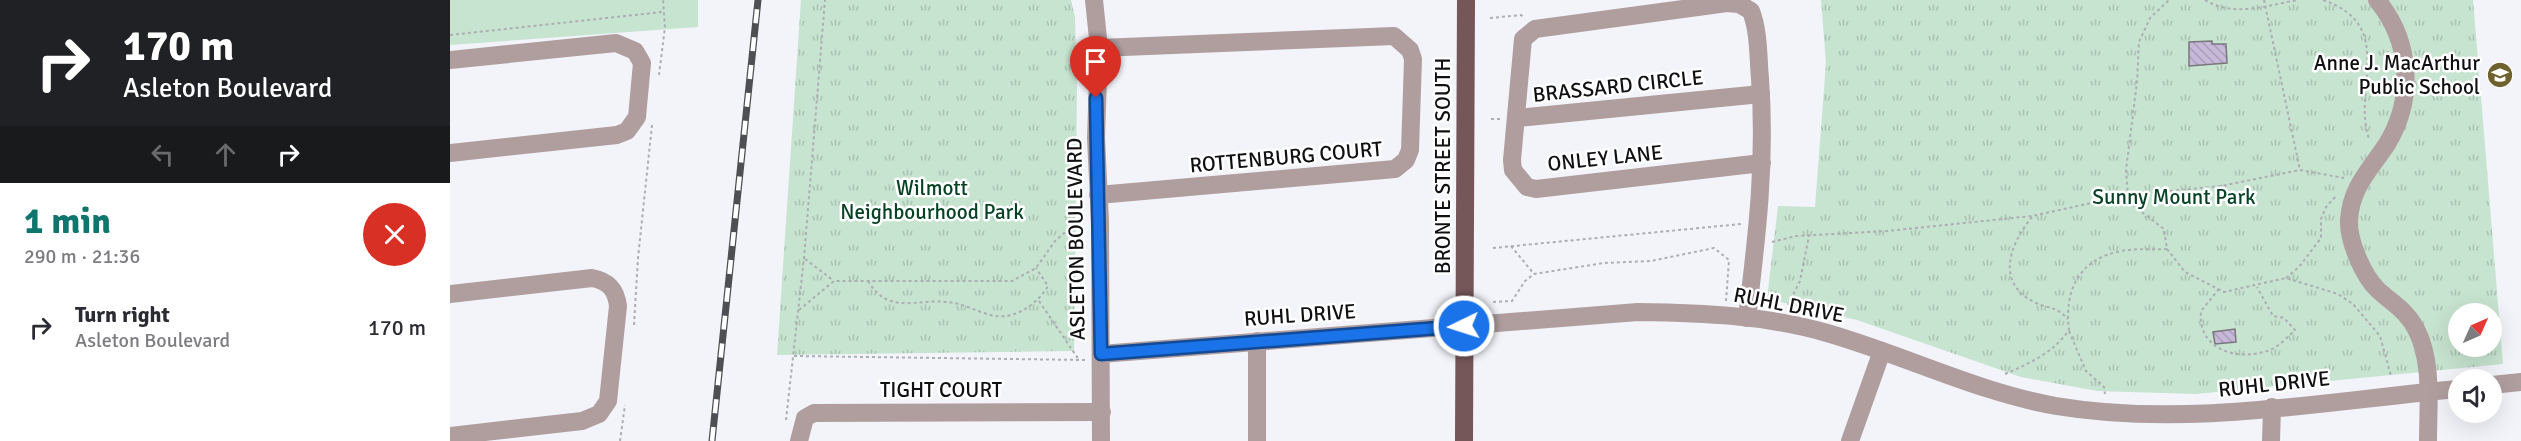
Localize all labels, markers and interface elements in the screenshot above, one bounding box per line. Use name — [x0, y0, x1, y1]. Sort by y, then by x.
text: 170 m — [123, 21, 234, 72]
icon: right — [24, 24, 102, 102]
pin — [1070, 36, 1121, 98]
icon: arrive — [1079, 45, 1112, 78]
place label: Anne J. MacArthur Public School — [2314, 50, 2480, 100]
street label: BRONTE STREET SOUTH — [1430, 58, 1456, 274]
school or university icon: Anne J. MacArthur Public School — [2485, 60, 2515, 90]
street label: BRASSARD CIRCLE — [1531, 64, 1705, 108]
text: Asleton Boulevard — [123, 72, 332, 105]
street label: ROTTENBURG COURT — [1189, 136, 1384, 178]
street label: ASLETON BOULEVARD — [1061, 137, 1091, 341]
icon: left — [146, 138, 179, 171]
icon: ahead — [209, 138, 242, 171]
icon: right — [272, 138, 305, 171]
street label: ONLEY LANE — [1546, 139, 1664, 177]
park label: Wilmott Neighbourhood Park — [840, 175, 1024, 225]
park label: Sunny Mount Park — [2092, 184, 2256, 210]
text: 1 min — [24, 199, 111, 244]
button: close — [363, 203, 426, 266]
text: 290 m · 21:36 — [24, 244, 140, 269]
street label: RUHL DRIVE — [1731, 282, 1847, 328]
position arrow — [1432, 294, 1496, 358]
street label: RUHL DRIVE — [1243, 298, 1357, 332]
text: Turn right — [75, 301, 170, 328]
north arrow — [2448, 303, 2502, 357]
map controls — [2448, 303, 2502, 423]
icon: right — [24, 311, 57, 344]
text: 170 m — [368, 314, 426, 341]
text: Asleton Boulevard — [75, 328, 230, 353]
street label: RUHL DRIVE — [2217, 365, 2331, 403]
button: sound — [2448, 369, 2502, 423]
street label: TIGHT COURT — [880, 377, 1003, 403]

